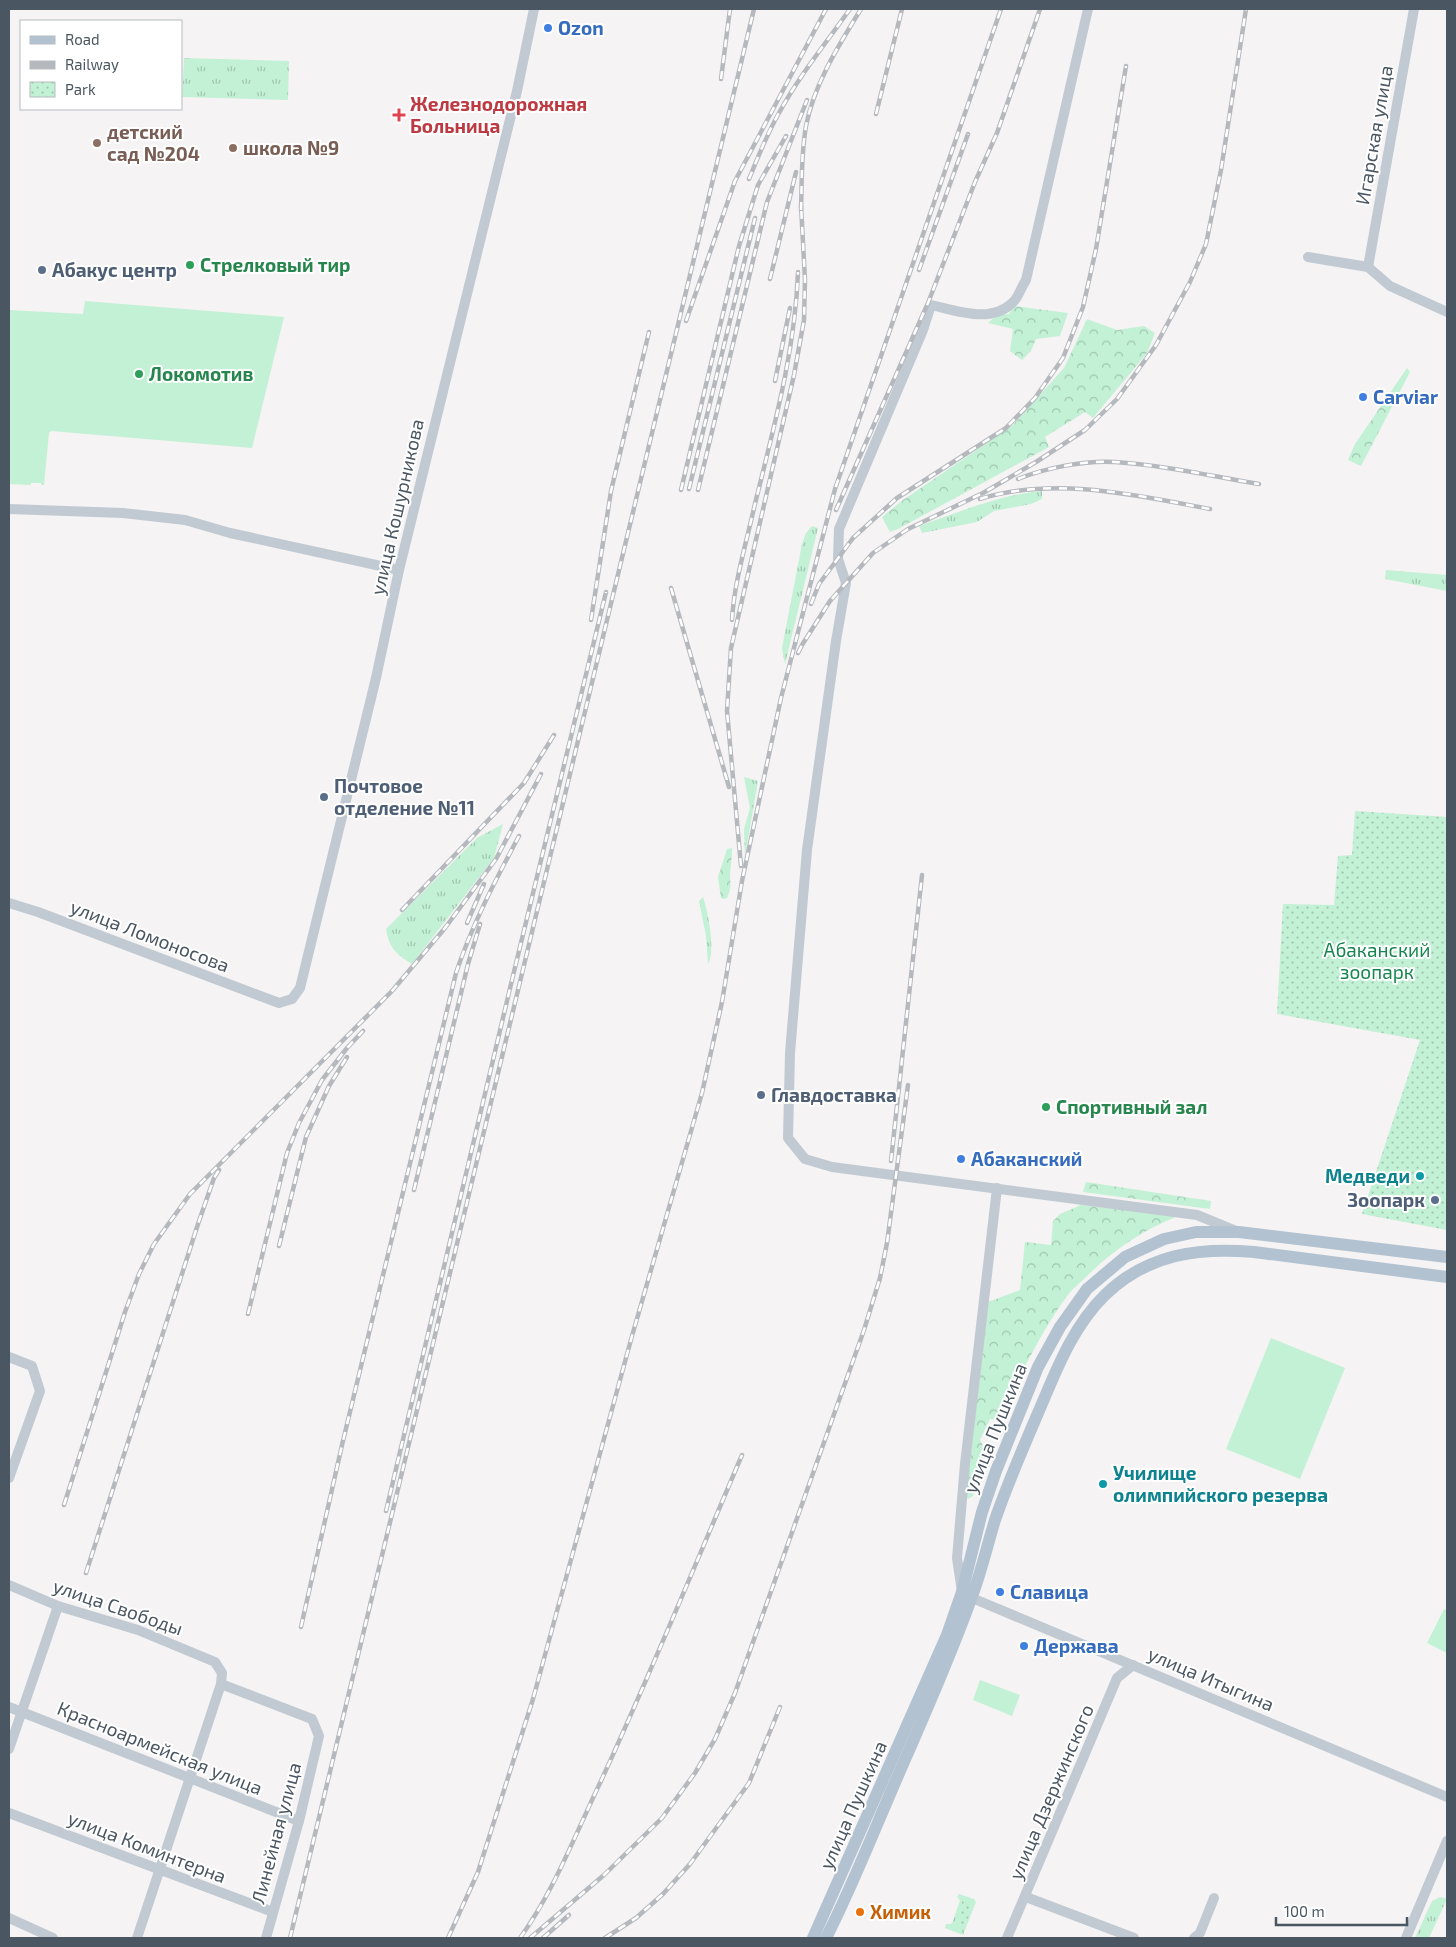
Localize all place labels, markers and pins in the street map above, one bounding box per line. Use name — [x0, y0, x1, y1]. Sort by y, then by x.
place label: Ozon — [558, 16, 604, 39]
marker: Ozon — [542, 22, 554, 34]
place label: Железнодорожная Больница — [410, 92, 587, 137]
marker: Железнодорожная Больница — [392, 108, 406, 122]
place label: детский сад №204 — [107, 120, 200, 165]
place label: школа №9 — [243, 136, 339, 159]
marker: детский сад №204 — [91, 137, 103, 149]
marker: школа №9 — [227, 142, 239, 154]
place label: Стрелковый тир — [200, 253, 350, 276]
place label: Абакус центр — [52, 258, 177, 281]
marker: Стрелковый тир — [184, 259, 196, 271]
marker: Абакус центр — [36, 264, 48, 276]
place label: Локомотив — [149, 362, 253, 385]
marker: Локомотив — [133, 368, 145, 380]
place label: Carviar — [1373, 385, 1438, 408]
marker: Carviar — [1357, 391, 1369, 403]
place label: Почтовое отделение №11 — [334, 774, 475, 819]
marker: Почтовое отделение №11 — [318, 791, 330, 803]
place label: Главдоставка — [771, 1083, 897, 1106]
marker: Главдоставка — [755, 1089, 767, 1101]
place label: Спортивный зал — [1056, 1095, 1207, 1118]
marker: Спортивный зал — [1040, 1101, 1052, 1113]
place label: Абаканский — [971, 1147, 1082, 1170]
marker: Абаканский — [955, 1153, 967, 1165]
place label: Медведи — [1325, 1164, 1410, 1187]
marker: Медведи — [1414, 1170, 1426, 1182]
place label: Зоопарк — [1347, 1188, 1425, 1211]
marker: Зоопарк — [1429, 1194, 1441, 1206]
place label: Училище олимпийского резерва — [1113, 1461, 1328, 1506]
marker: Училище олимпийского резерва — [1097, 1478, 1109, 1490]
place label: Славица — [1010, 1580, 1089, 1603]
marker: Славица — [994, 1586, 1006, 1598]
place label: Держава — [1034, 1634, 1119, 1657]
marker: Держава — [1018, 1640, 1030, 1652]
place label: Химик — [870, 1900, 931, 1923]
marker: Химик — [854, 1906, 866, 1918]

